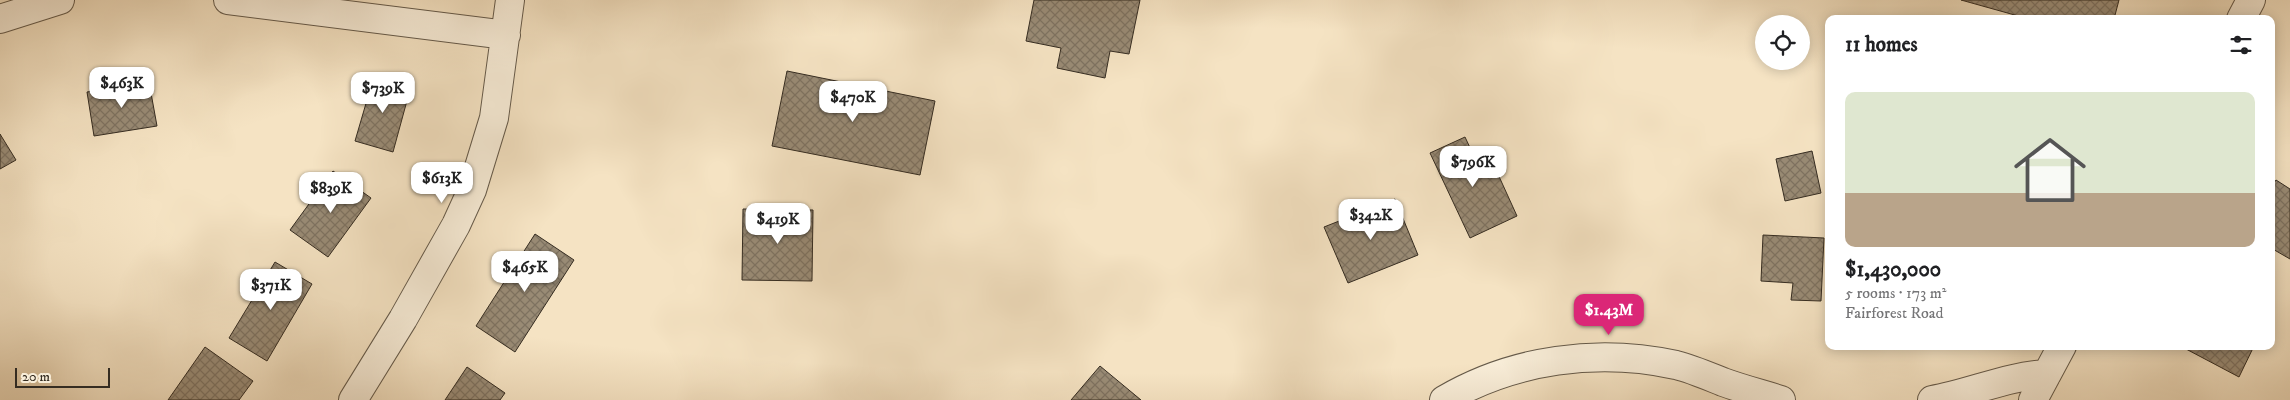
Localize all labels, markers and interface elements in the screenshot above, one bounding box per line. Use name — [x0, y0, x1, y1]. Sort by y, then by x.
map controls — [1755, 15, 1810, 70]
button: locate — [1755, 15, 1810, 70]
icon: filters — [2227, 31, 2255, 59]
text: 11 homes — [1845, 32, 1918, 58]
pin: $463K — [87, 66, 157, 109]
pin: $739K — [348, 72, 418, 114]
text: $463K — [100, 73, 144, 93]
text: $739K — [362, 78, 404, 98]
pin: $470K — [818, 80, 888, 123]
text: $470K — [830, 87, 876, 107]
icon: home — [2005, 125, 2095, 215]
pin: $796K — [1438, 146, 1508, 188]
text: $796K — [1451, 152, 1495, 172]
pin: $613K — [407, 162, 477, 204]
text: $613K — [422, 168, 462, 188]
pin: $839K — [296, 172, 366, 214]
text: $839K — [310, 178, 352, 198]
pin: $342K — [1336, 198, 1406, 241]
pin: $419K — [743, 202, 813, 245]
text: $342K — [1349, 205, 1393, 225]
text: $419K — [757, 209, 800, 229]
pin: $465K — [490, 250, 560, 293]
text: $465K — [502, 257, 548, 277]
text: $1,430,000 — [1845, 257, 1941, 283]
pin: $371K — [236, 268, 306, 311]
text: $371K — [251, 275, 291, 295]
text: 5 rooms · 173 m² — [1845, 283, 1946, 303]
pin: $1.43M — [1568, 294, 1650, 336]
text: $1.43M — [1585, 300, 1633, 320]
text: Fairforest Road — [1845, 303, 1944, 323]
scale bar — [15, 365, 110, 388]
text: 20 m — [22, 368, 50, 386]

